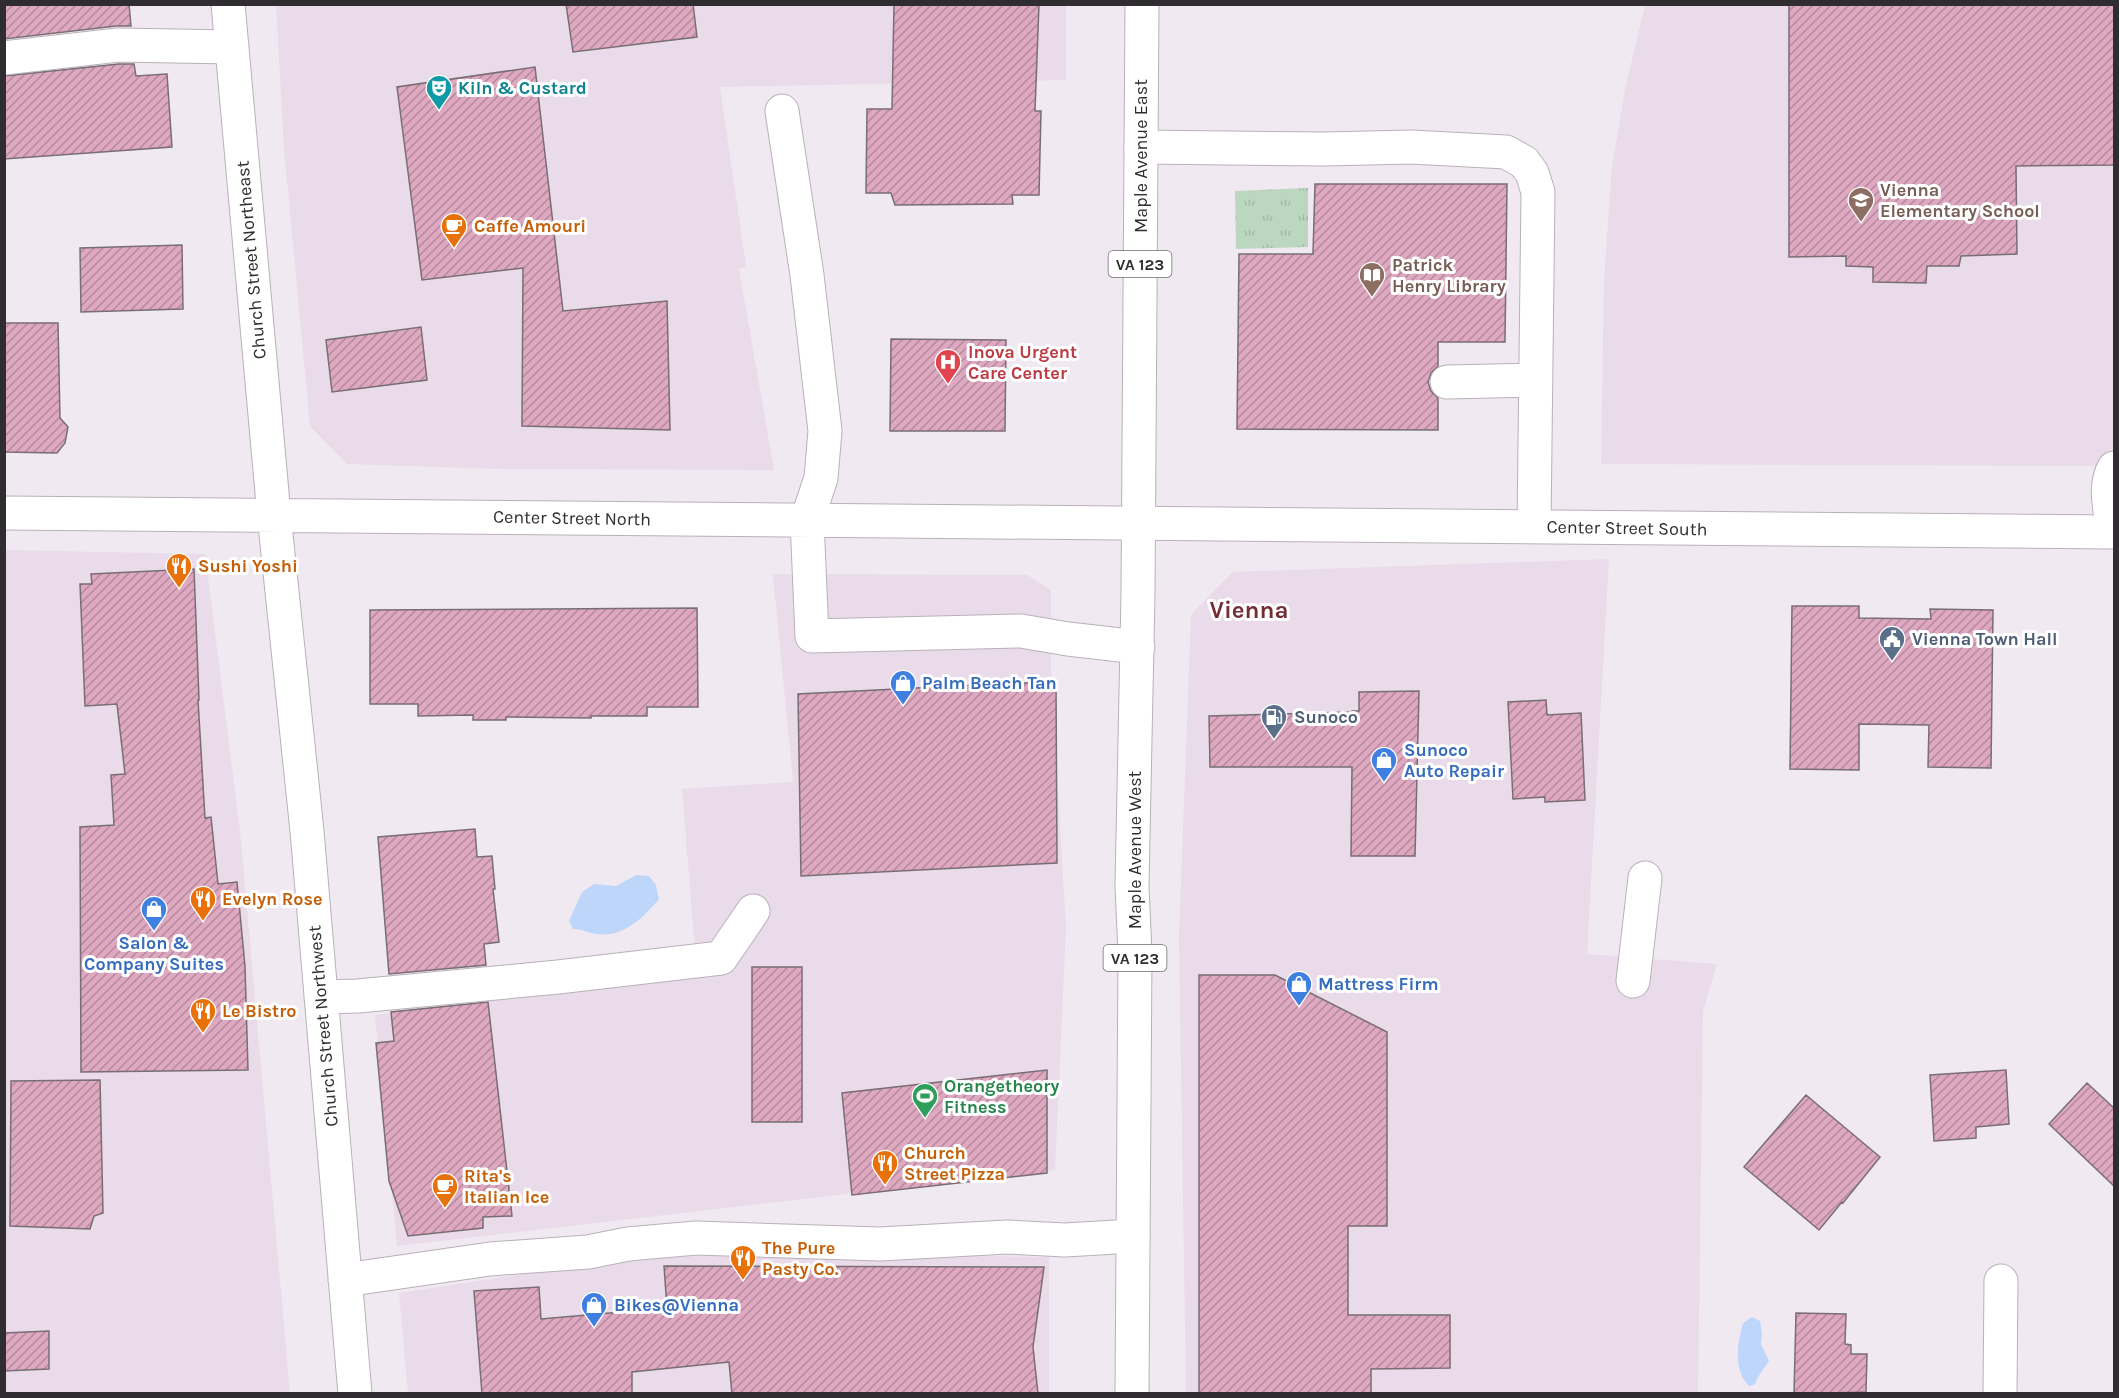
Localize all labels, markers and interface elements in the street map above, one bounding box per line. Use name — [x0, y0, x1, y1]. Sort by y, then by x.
theatre icon: Kiln & Custard — [424, 73, 454, 111]
place label: Kiln & Custard — [458, 77, 587, 99]
street label: Maple Avenue East — [1130, 79, 1152, 233]
street label: Church Street Northeast — [231, 160, 271, 360]
place label: Vienna Elementary School — [1880, 179, 2040, 222]
school or university icon: Vienna Elementary School — [1846, 185, 1876, 223]
cafe icon: Caffe Amouri — [439, 211, 469, 249]
place label: Caffe Amouri — [474, 215, 586, 237]
road number: VA 123 — [1108, 251, 1172, 277]
place label: Patrick Henry Library — [1392, 254, 1506, 297]
library icon: Patrick Henry Library — [1357, 260, 1387, 298]
place label: Inova Urgent Care Center — [968, 341, 1077, 384]
hospital icon: Inova Urgent Care Center — [933, 347, 963, 385]
street label: Center Street North — [493, 506, 651, 530]
street label: Center Street South — [1546, 516, 1708, 540]
restaurant icon: Sushi Yoshi — [164, 551, 194, 589]
place label: Sushi Yoshi — [198, 555, 298, 577]
district label: Vienna — [1210, 596, 1289, 624]
public building icon: Vienna Town Hall — [1877, 624, 1907, 662]
place label: Vienna Town Hall — [1912, 628, 2058, 650]
shop icon: Palm Beach Tan — [888, 668, 918, 706]
place label: Palm Beach Tan — [922, 672, 1057, 694]
fuel station icon: Sunoco — [1259, 702, 1289, 740]
place label: Sunoco — [1294, 706, 1358, 728]
place label: Sunoco Auto Repair — [1404, 739, 1504, 782]
shop icon: Sunoco Auto Repair — [1369, 745, 1399, 783]
street label: Maple Avenue West — [1124, 770, 1146, 929]
restaurant icon: Evelyn Rose — [188, 884, 218, 922]
place label: Evelyn Rose — [222, 888, 323, 910]
shop icon: Salon & Company Suites — [139, 894, 169, 932]
street label: Church Street Northwest — [303, 924, 343, 1128]
place label: Salon & Company Suites — [84, 932, 224, 975]
road number: VA 123 — [1104, 945, 1166, 971]
shop icon: Mattress Firm — [1284, 969, 1314, 1007]
place label: Mattress Firm — [1318, 973, 1439, 995]
restaurant icon: Le Bistro — [188, 996, 218, 1034]
place label: Le Bistro — [222, 1000, 296, 1022]
place label: Orangetheory Fitness — [944, 1075, 1059, 1118]
sports icon: Orangetheory Fitness — [910, 1081, 940, 1119]
place label: Church Street Pizza — [904, 1142, 1005, 1185]
restaurant icon: Church Street Pizza — [870, 1148, 900, 1186]
place label: Rita's Italian Ice — [464, 1165, 549, 1208]
cafe icon: Rita's Italian Ice — [430, 1171, 460, 1209]
place label: The Pure Pasty Co. — [762, 1237, 839, 1280]
restaurant icon: The Pure Pasty Co. — [728, 1243, 758, 1281]
shop icon: Bikes@Vienna — [579, 1290, 609, 1328]
place label: Bikes@Vienna — [614, 1294, 739, 1316]

